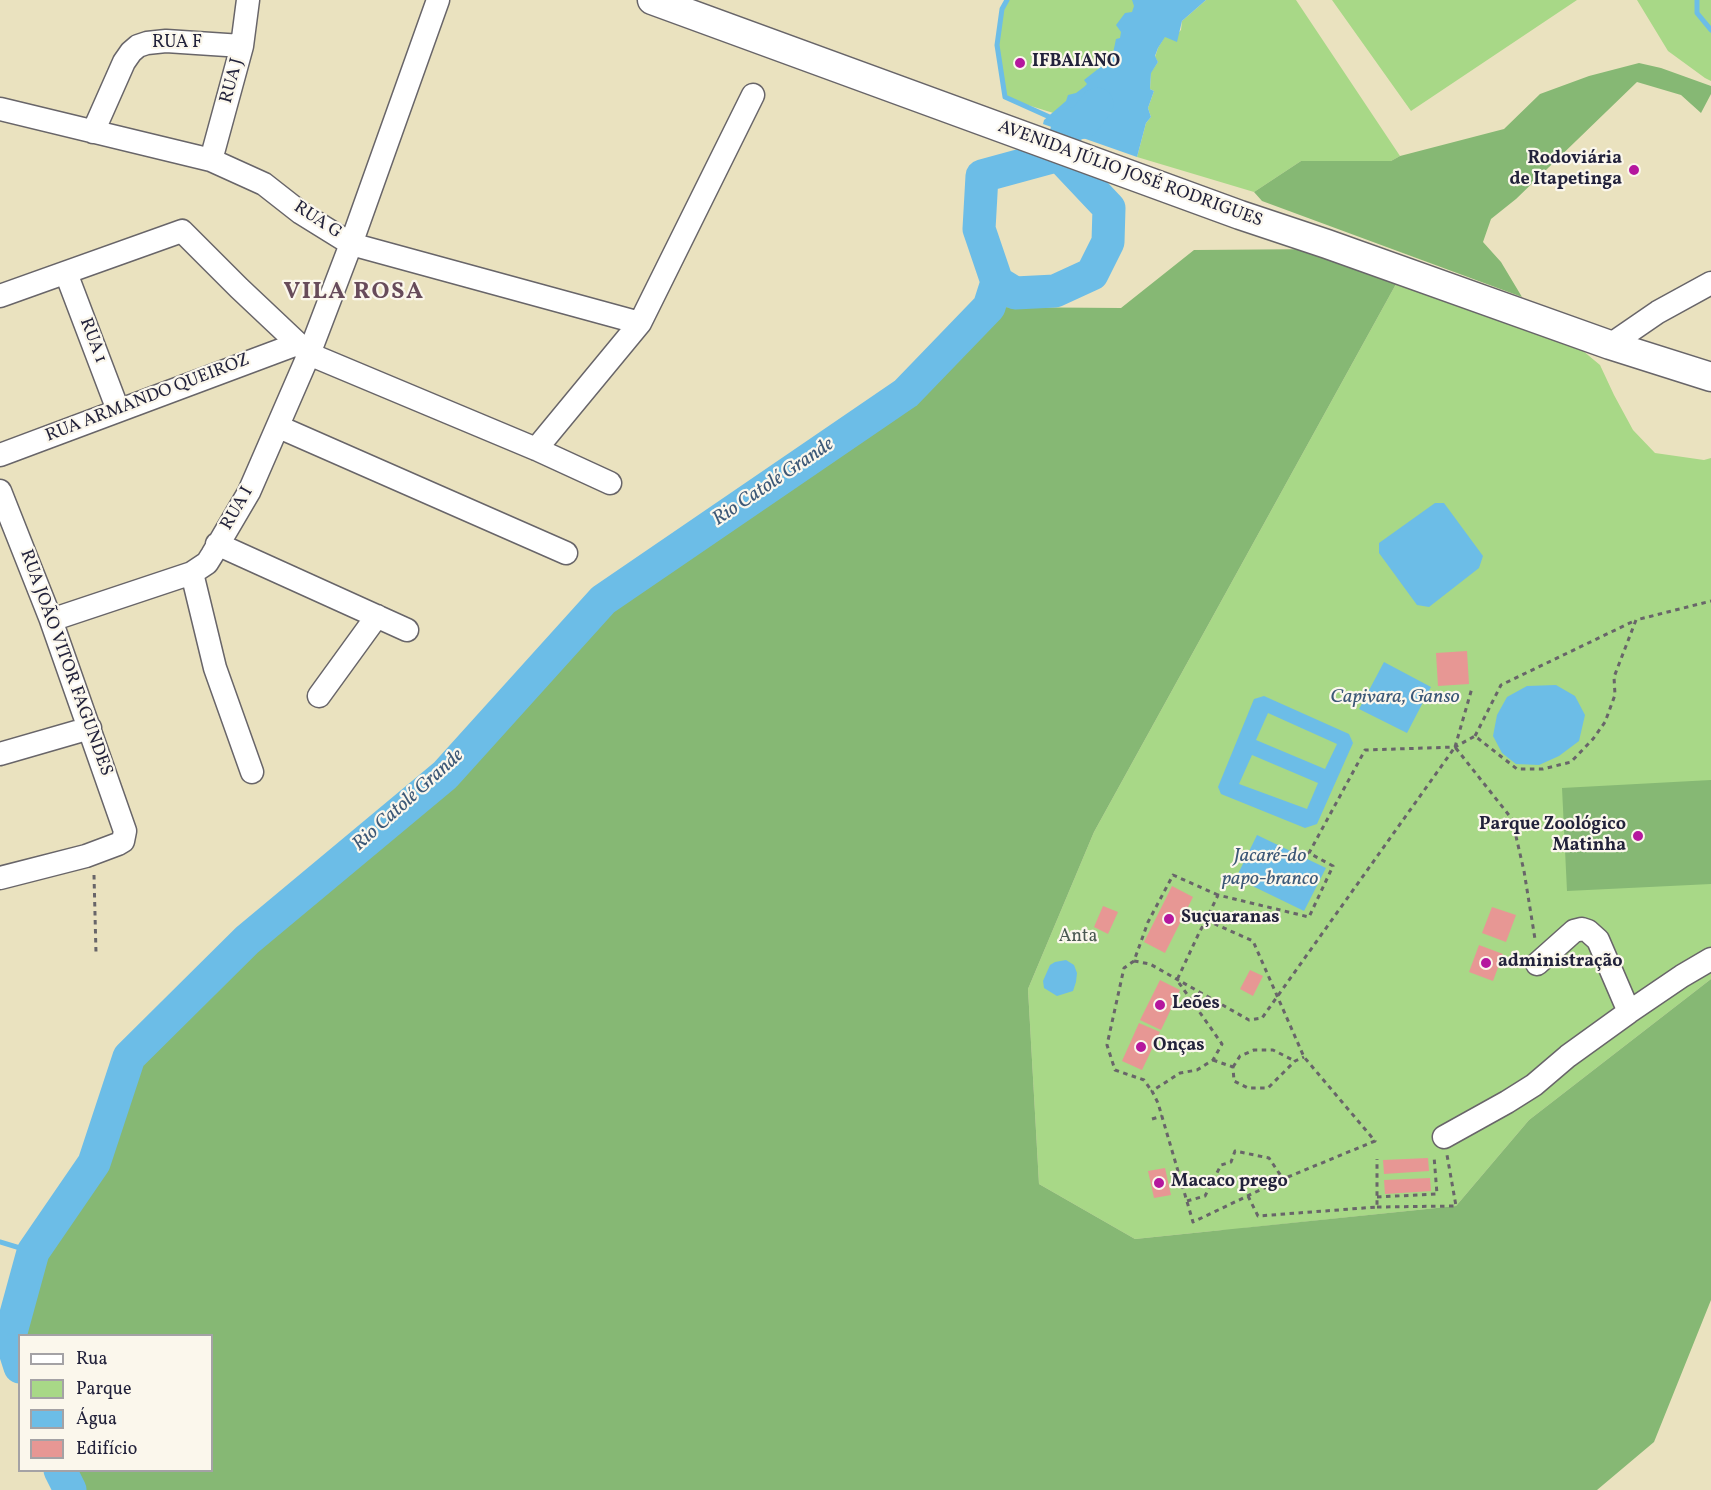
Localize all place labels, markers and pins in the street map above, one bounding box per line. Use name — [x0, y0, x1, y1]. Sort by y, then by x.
place label: IFBAIANO — [1032, 52, 1120, 74]
marker: IFBAIANO — [1013, 56, 1027, 70]
place label: Rodoviária de Itapetinga — [1510, 149, 1622, 192]
marker: Rodoviária de Itapetinga — [1627, 163, 1641, 177]
place label: Parque Zoológico Matinha — [1479, 815, 1626, 858]
marker: Parque Zoológico Matinha — [1631, 829, 1645, 843]
place label: Suçuaranas — [1181, 908, 1280, 930]
marker: Suçuaranas — [1162, 912, 1176, 926]
place label: administração — [1498, 952, 1623, 974]
marker: administração — [1479, 956, 1493, 970]
place label: Leões — [1172, 994, 1220, 1016]
marker: Leões — [1153, 998, 1167, 1012]
place label: Onças — [1153, 1036, 1205, 1058]
marker: Onças — [1134, 1040, 1148, 1054]
place label: Macaco prego — [1171, 1172, 1288, 1194]
marker: Macaco prego — [1152, 1176, 1166, 1190]

